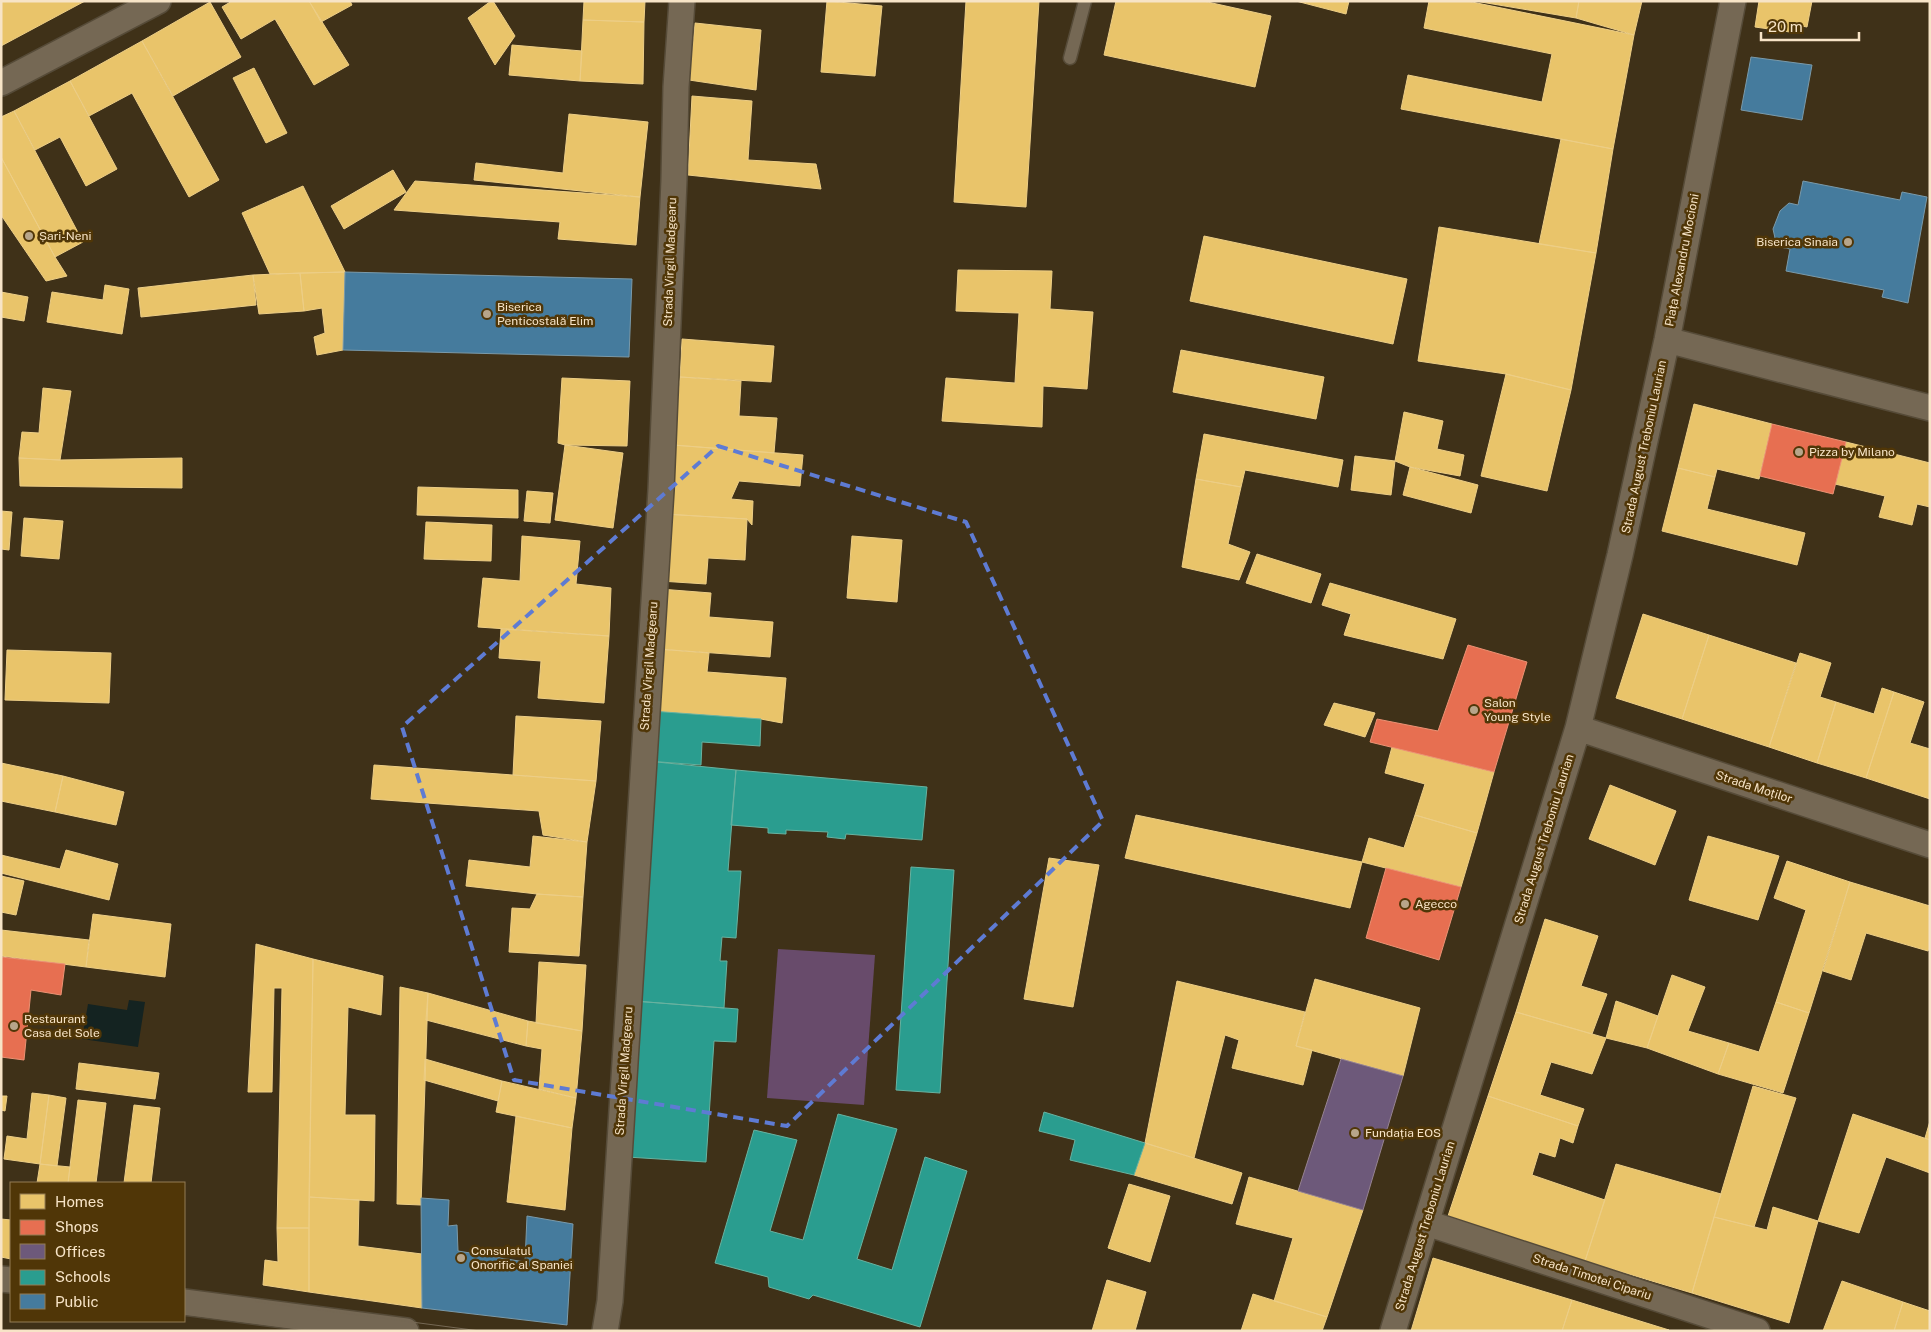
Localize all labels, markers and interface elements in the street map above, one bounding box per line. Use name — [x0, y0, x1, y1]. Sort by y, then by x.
scale bar — [1761, 10, 1858, 42]
text: 20 m — [1768, 18, 1803, 35]
street label: Piața Alexandru Mocioni — [1662, 193, 1702, 327]
street label: Strada Virgil Madgearu — [661, 197, 679, 327]
place label: Șari-Neni — [39, 229, 92, 243]
marker: Șari-Neni — [23, 230, 35, 242]
place label: Biserica Sinaia — [1756, 235, 1838, 249]
marker: Biserica Sinaia — [1842, 236, 1854, 248]
place label: Biserica Penticostală Elim — [497, 300, 594, 328]
marker: Biserica Penticostală Elim — [481, 308, 493, 320]
street label: Strada August Treboniu Laurian — [1619, 359, 1669, 535]
place label: Pizza by Milano — [1809, 445, 1895, 459]
marker: Pizza by Milano — [1793, 446, 1805, 458]
street label: Strada Virgil Madgearu — [638, 601, 660, 731]
place label: Salon Young Style — [1484, 696, 1551, 724]
marker: Salon Young Style — [1468, 704, 1480, 716]
street label: Strada August Treboniu Laurian — [1511, 752, 1577, 926]
street label: Strada Moților — [1714, 768, 1794, 806]
place label: Agecco — [1415, 897, 1457, 911]
marker: Agecco — [1399, 898, 1411, 910]
street label: Strada Virgil Madgearu — [613, 1006, 635, 1136]
place label: Restaurant Casa del Sole — [24, 1012, 100, 1040]
marker: Restaurant Casa del Sole — [8, 1020, 20, 1032]
place label: Fundația EOS — [1365, 1126, 1441, 1140]
marker: Fundația EOS — [1349, 1127, 1361, 1139]
street label: Strada August Treboniu Laurian — [1392, 1139, 1458, 1313]
legend — [10, 1182, 185, 1322]
text: Homes — [55, 1193, 104, 1210]
text: Shops — [55, 1218, 99, 1235]
text: Offices — [55, 1243, 105, 1260]
place label: Consulatul Onorific al Spaniei — [471, 1244, 573, 1272]
street label: Strada Timotei Cipariu — [1531, 1251, 1653, 1303]
marker: Consulatul Onorific al Spaniei — [455, 1252, 467, 1264]
text: Schools — [55, 1268, 111, 1285]
text: Public — [55, 1293, 99, 1310]

